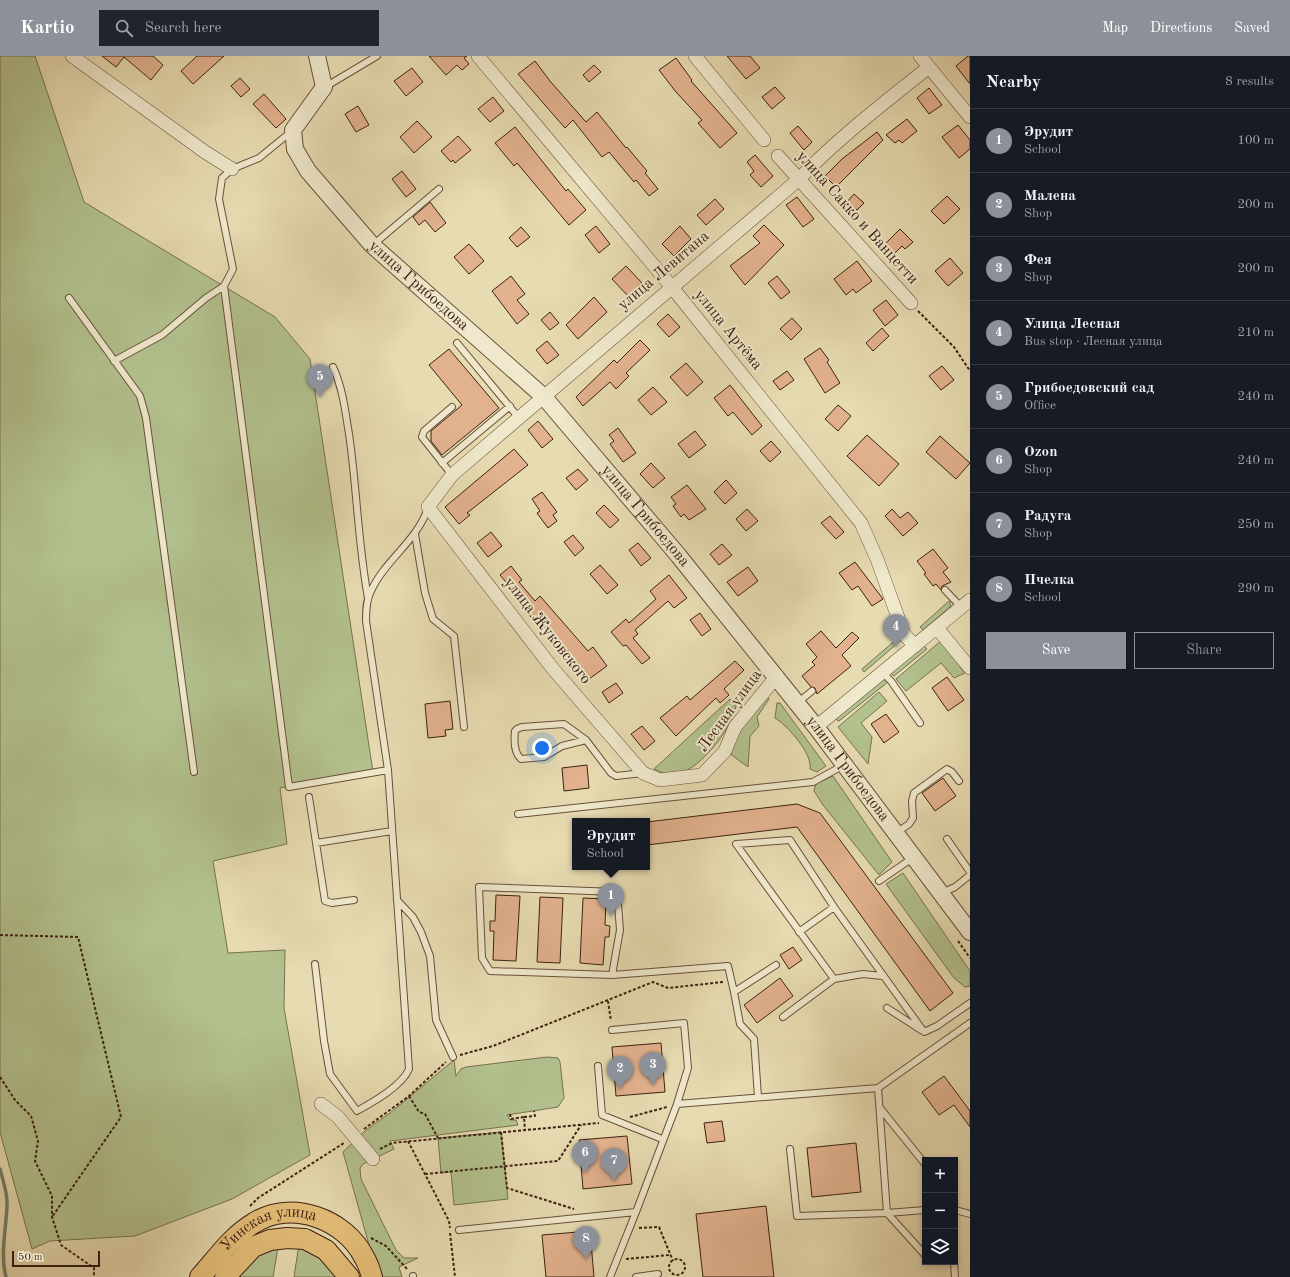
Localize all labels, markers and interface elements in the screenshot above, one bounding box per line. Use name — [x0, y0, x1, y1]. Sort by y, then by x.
search box — [99, 10, 379, 46]
icon: search — [113, 17, 135, 39]
text: Kartio — [20, 19, 75, 38]
text: Search here — [145, 21, 221, 36]
text: Map — [1102, 21, 1128, 35]
text: Directions — [1150, 21, 1212, 35]
text: Saved — [1234, 21, 1270, 35]
text: Nearby — [986, 74, 1041, 91]
text: 8 results — [1225, 75, 1274, 88]
text: Эрудит — [1024, 125, 1073, 140]
text: 1 — [995, 134, 1003, 147]
text: 100 m — [1237, 134, 1274, 147]
text: School — [1024, 143, 1061, 156]
street label: улица Сакко и Ванцетти — [793, 148, 921, 288]
text: Малена — [1024, 189, 1076, 204]
text: 2 — [995, 198, 1003, 211]
text: 200 m — [1237, 198, 1274, 211]
text: Shop — [1024, 207, 1052, 220]
street label: улица Левитана — [615, 228, 713, 314]
street label: улица Грибоедова — [365, 238, 471, 334]
text: Фея — [1024, 253, 1052, 268]
text: 3 — [995, 262, 1003, 275]
text: 200 m — [1237, 262, 1274, 275]
text: Shop — [1024, 271, 1052, 284]
street label: улица Артёма — [691, 287, 765, 373]
text: Улица Лесная — [1024, 317, 1120, 332]
text: 4 — [995, 326, 1003, 339]
text: 210 m — [1237, 326, 1274, 339]
text: Bus stop · Лесная улица — [1024, 335, 1162, 348]
pin: 5 — [307, 364, 333, 397]
text: Грибоедовский сад — [1024, 381, 1154, 396]
text: 5 — [995, 390, 1003, 403]
text: 240 m — [1237, 390, 1274, 403]
text: Office — [1024, 399, 1056, 412]
text: Ozon — [1024, 445, 1057, 460]
text: 6 — [995, 454, 1003, 467]
text: 240 m — [1237, 454, 1274, 467]
street label: улица Грибоедова — [598, 462, 692, 570]
text: Shop — [1024, 463, 1052, 476]
text: Радуга — [1024, 509, 1072, 524]
text: 7 — [995, 518, 1003, 531]
text: 250 m — [1237, 518, 1274, 531]
text: Shop — [1024, 527, 1052, 540]
text: Пчелка — [1024, 573, 1074, 588]
street label: улица Жуковского — [500, 575, 594, 687]
text: 8 — [995, 582, 1003, 595]
text: 290 m — [1237, 582, 1274, 595]
text: School — [1024, 591, 1061, 604]
pin: 4 — [883, 614, 909, 647]
button: Save — [986, 632, 1126, 669]
button: Share — [1134, 632, 1274, 669]
street label: Лесная улица — [695, 667, 765, 755]
street label: улица Грибоедова — [803, 713, 892, 825]
your location — [532, 738, 552, 758]
popup — [572, 818, 650, 870]
text: Эрудит — [587, 829, 636, 844]
text: School — [587, 847, 624, 860]
pin: 1 — [598, 883, 624, 916]
pin: 3 — [640, 1052, 666, 1085]
pin: 2 — [607, 1056, 633, 1089]
pin: 6 — [572, 1140, 598, 1173]
pin: 7 — [601, 1148, 627, 1181]
map controls — [922, 1157, 958, 1265]
button: + — [922, 1157, 958, 1193]
button: − — [922, 1193, 958, 1229]
street label: Уинская улица — [218, 1204, 319, 1255]
pin: 8 — [573, 1226, 599, 1259]
button: layers — [922, 1229, 958, 1265]
scale bar — [12, 1249, 100, 1268]
text: 50 m — [18, 1252, 43, 1263]

